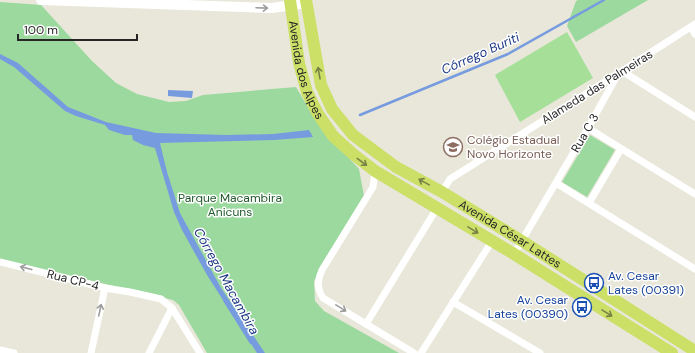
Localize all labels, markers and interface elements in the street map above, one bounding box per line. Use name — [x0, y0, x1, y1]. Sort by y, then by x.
one-way arrow — [255, 4, 268, 11]
scale bar — [18, 16, 137, 42]
street label: Avenida dos Alpes — [285, 20, 327, 122]
text: 100 m — [24, 22, 58, 38]
water label: Córrego Buriti — [438, 28, 523, 78]
street label: Alameda das Palmeiras — [538, 46, 656, 128]
one-way arrow — [314, 67, 322, 80]
street label: Rua C 3 — [567, 111, 603, 155]
place label: Colégio Estadual Novo Horizonte — [467, 132, 559, 162]
school or university icon: Colégio Estadual Novo Horizonte — [442, 136, 464, 158]
one-way arrow — [357, 157, 368, 166]
one-way arrow — [418, 178, 430, 186]
park label: Parque Macambira Anicuns — [178, 190, 282, 220]
street label: Avenida César Lattes — [456, 196, 564, 272]
water label: Córrego Macambira — [190, 225, 263, 338]
one-way arrow — [467, 226, 479, 234]
one-way arrow — [20, 264, 33, 271]
street label: Rua CP-4 — [45, 266, 101, 294]
place label: Av. Cesar Lates (00391) — [608, 268, 684, 298]
bus stop icon: Av. Cesar Lates (00391) — [583, 272, 605, 294]
place label: Av. Cesar Lates (00390) — [488, 292, 569, 322]
bus stop icon: Av. Cesar Lates (00390) — [571, 296, 593, 318]
one-way arrow — [96, 304, 104, 317]
one-way arrow — [335, 304, 346, 313]
one-way arrow — [602, 308, 613, 317]

